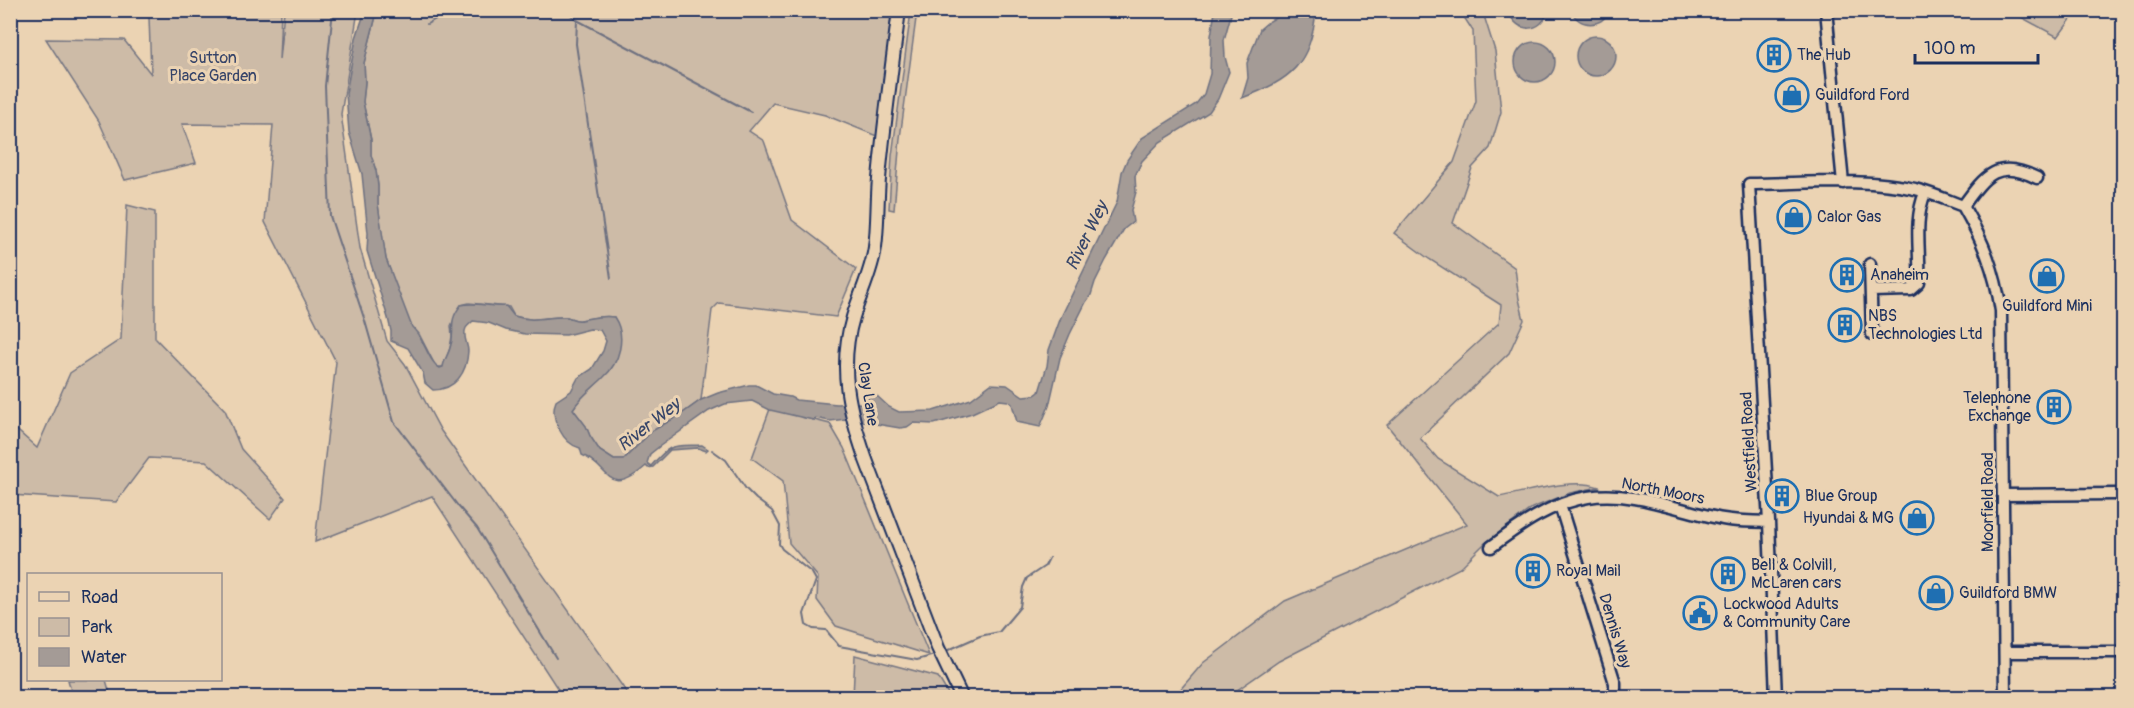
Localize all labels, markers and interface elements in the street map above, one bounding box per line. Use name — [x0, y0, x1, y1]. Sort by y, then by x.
scale bar — [1915, 27, 2038, 65]
building icon: The Hub — [1756, 37, 1792, 73]
text: 100 m — [1924, 37, 1976, 60]
place label: The Hub — [1797, 45, 1851, 65]
park label: Sutton Place Garden — [169, 48, 257, 86]
shop icon: Guildford Ford — [1774, 77, 1810, 113]
place label: Guildford Ford — [1815, 85, 1910, 105]
water label: River Wey — [1061, 196, 1114, 274]
shop icon: Calor Gas — [1776, 199, 1812, 235]
place label: Calor Gas — [1817, 207, 1881, 227]
building icon: Anaheim — [1829, 257, 1865, 293]
shop icon: Guildford Mini — [2029, 258, 2065, 294]
place label: Anaheim — [1870, 265, 1929, 285]
place label: Guildford Mini — [2002, 296, 2092, 316]
place label: NBS Technologies Ltd — [1868, 306, 1983, 344]
building icon: NBS Technologies Ltd — [1827, 307, 1863, 343]
street label: Clay Lane — [853, 361, 883, 427]
place label: Telephone Exchange — [1963, 388, 2031, 426]
building icon: Telephone Exchange — [2036, 389, 2072, 425]
street label: Westfield Road — [1736, 391, 1762, 493]
water label: River Wey — [613, 392, 687, 457]
street label: Moorfield Road — [1978, 452, 1998, 552]
street label: North Moors — [1620, 473, 1706, 509]
building icon: Blue Group — [1764, 478, 1800, 514]
place label: Blue Group — [1805, 486, 1877, 506]
shop icon: Hyundai & MG — [1899, 500, 1935, 536]
place label: Hyundai & MG — [1803, 508, 1894, 528]
building icon: Royal Mail — [1515, 553, 1551, 589]
place label: Bell & Colvill, McLaren cars — [1751, 555, 1841, 593]
building icon: Bell & Colvill, McLaren cars — [1710, 556, 1746, 592]
place label: Royal Mail — [1556, 561, 1621, 581]
legend — [27, 573, 222, 681]
shop icon: Guildford BMW — [1918, 575, 1954, 611]
place label: Guildford BMW — [1959, 583, 2057, 603]
text: Road — [81, 586, 118, 609]
street label: Dennis Way — [1594, 591, 1636, 671]
place label: Lockwood Adults & Community Care — [1723, 594, 1850, 632]
public building icon: Lockwood Adults & Community Care — [1682, 595, 1718, 631]
text: Park — [81, 616, 113, 639]
text: Water — [81, 646, 127, 669]

